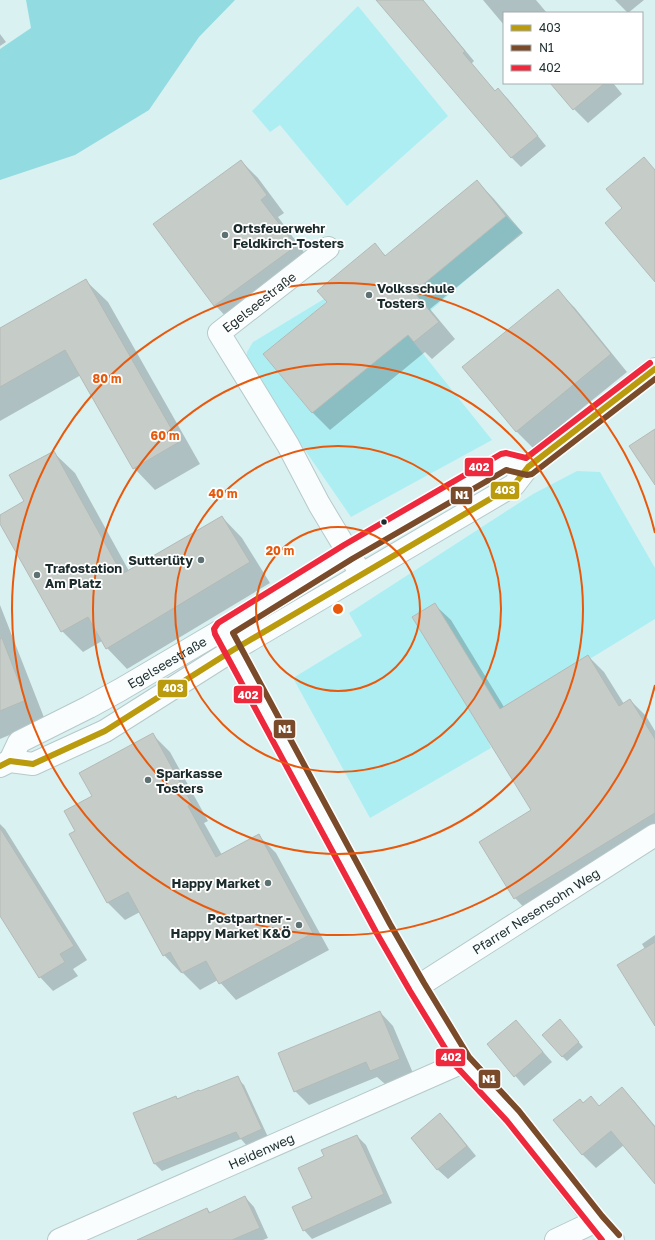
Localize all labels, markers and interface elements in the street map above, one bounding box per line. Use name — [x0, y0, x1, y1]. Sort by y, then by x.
legend — [503, 12, 643, 84]
text: 403 — [539, 20, 561, 35]
text: N1 — [539, 40, 554, 55]
text: 402 — [539, 60, 561, 75]
place label: Ortsfeuerwehr Feldkirch-Tosters — [233, 220, 344, 251]
marker: Ortsfeuerwehr Feldkirch-Tosters — [220, 230, 230, 240]
street label: Egelseestraße — [219, 268, 299, 336]
place label: Volksschule Tosters — [377, 280, 455, 311]
marker: Volksschule Tosters — [364, 290, 374, 300]
text: 80 m — [93, 371, 121, 386]
text: 60 m — [151, 428, 179, 443]
line badge: 402 — [464, 457, 494, 477]
text: 402 — [469, 460, 490, 473]
line badge: 403 — [490, 481, 520, 500]
text: 403 — [495, 483, 516, 496]
text: 40 m — [209, 486, 237, 501]
line badge: N1 — [450, 486, 473, 505]
text: N1 — [455, 488, 469, 501]
unlabelled marker — [379, 517, 389, 527]
text: 20 m — [266, 543, 294, 558]
place label: Sutterlüty — [128, 552, 193, 568]
marker: Sutterlüty — [196, 555, 206, 565]
place label: Trafostation Am Platz — [45, 560, 122, 591]
marker: Trafostation Am Platz — [32, 570, 42, 580]
centre of rings — [331, 602, 345, 616]
street label: Egelseestraße — [124, 633, 209, 692]
line badge: 403 — [157, 679, 188, 698]
text: 403 — [163, 681, 184, 694]
line badge: 402 — [233, 685, 263, 704]
text: 402 — [238, 688, 259, 701]
line badge: N1 — [273, 719, 296, 739]
text: N1 — [278, 722, 292, 735]
place label: Sparkasse Tosters — [156, 765, 223, 796]
marker: Sparkasse Tosters — [143, 775, 153, 785]
street label: Pfarrer Nesensohn Weg — [469, 865, 602, 958]
place label: Happy Market — [172, 875, 260, 891]
marker: Happy Market — [263, 878, 273, 888]
place label: Postpartner - Happy Market K&Ö — [171, 910, 291, 941]
marker: Postpartner - Happy Market K&Ö — [294, 920, 304, 930]
line badge: 402 — [435, 1048, 466, 1067]
text: 402 — [441, 1050, 462, 1063]
line badge: N1 — [478, 1069, 501, 1089]
text: N1 — [482, 1072, 496, 1085]
street label: Heidenweg — [226, 1129, 297, 1172]

